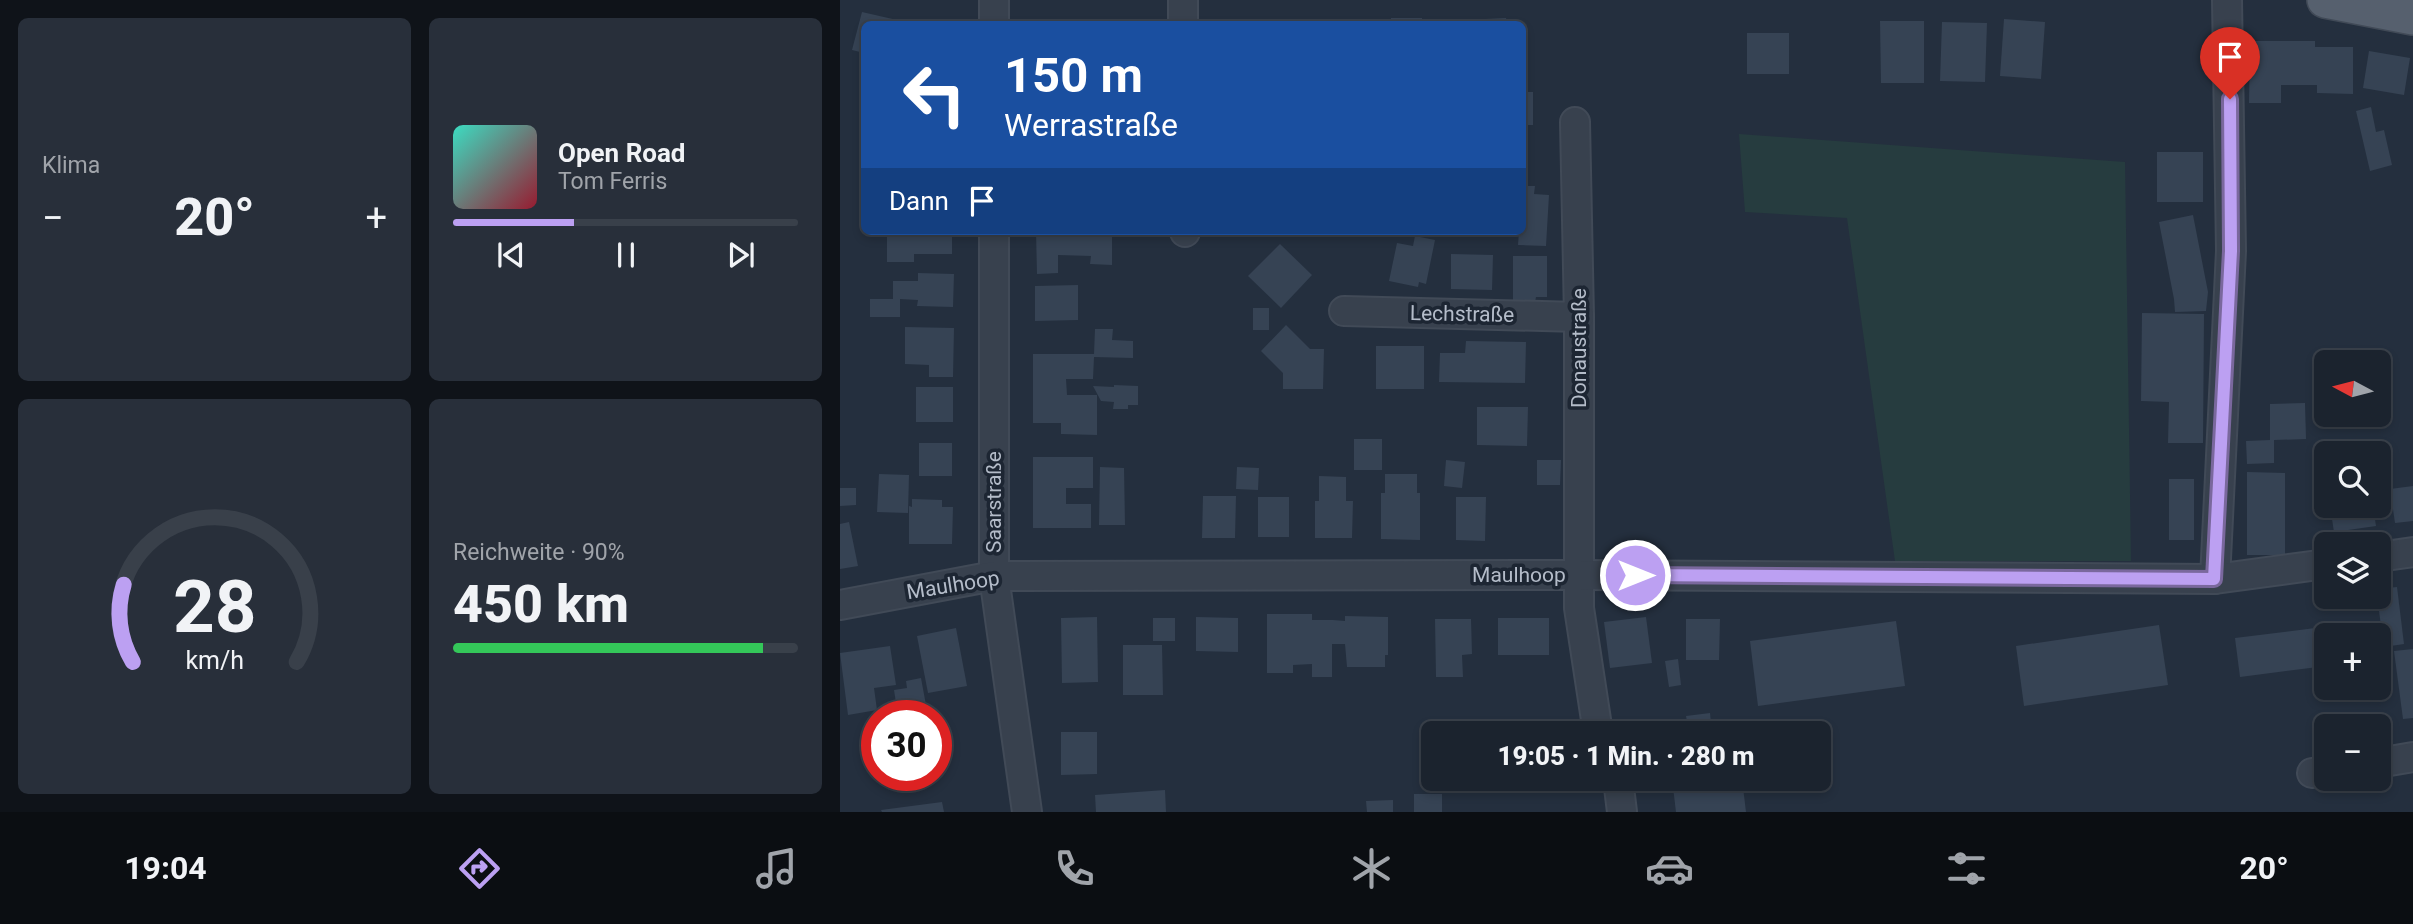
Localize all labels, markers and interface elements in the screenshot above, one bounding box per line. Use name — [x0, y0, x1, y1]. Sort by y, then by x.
pin — [2200, 27, 2260, 99]
icon: arrive — [2211, 38, 2249, 76]
text: 150 m — [1004, 47, 1143, 104]
icon: left — [889, 49, 980, 140]
text: Werrastraße — [1004, 106, 1178, 144]
text: Open Road — [558, 138, 686, 168]
text: Klima — [42, 152, 100, 179]
text: Tom Ferris — [558, 168, 667, 195]
icon: arrive — [963, 182, 1001, 220]
text: Dann — [889, 186, 949, 216]
text: 20° — [174, 187, 255, 248]
text: − — [42, 196, 64, 240]
text: + — [365, 196, 387, 240]
icon: previous — [492, 236, 530, 274]
icon: pause — [607, 236, 645, 274]
icon: next — [722, 236, 760, 274]
street label: Donaustraße — [1567, 288, 1591, 408]
street label: Lechstraße — [1410, 301, 1514, 327]
north arrow — [2314, 350, 2390, 427]
map controls — [2314, 350, 2391, 791]
button: search — [2314, 441, 2391, 518]
street label: Saarstraße — [982, 451, 1006, 553]
button: layers — [2314, 532, 2391, 609]
position arrow — [1598, 538, 1672, 612]
text: Reichweite · 90% — [453, 539, 625, 566]
street label: Maulhoop — [1472, 563, 1566, 587]
text: 28 — [173, 565, 256, 651]
street label: Maulhoop — [905, 566, 1001, 604]
text: 450 km — [453, 574, 629, 635]
button: + — [2314, 623, 2391, 700]
text: km/h — [185, 646, 244, 675]
speed limit sign: 30 — [861, 700, 952, 791]
button: − — [2314, 714, 2391, 791]
text: 19:05 · 1 Min. · 280 m — [1497, 741, 1755, 771]
icon: directions — [455, 844, 504, 893]
icon: music — [752, 844, 801, 893]
icon: phone — [1050, 844, 1099, 893]
icon: climate — [1347, 844, 1396, 893]
icon: car — [1645, 844, 1694, 893]
icon: filters — [1942, 844, 1991, 893]
text: 19:04 — [124, 849, 207, 887]
text: 20° — [2240, 849, 2289, 887]

